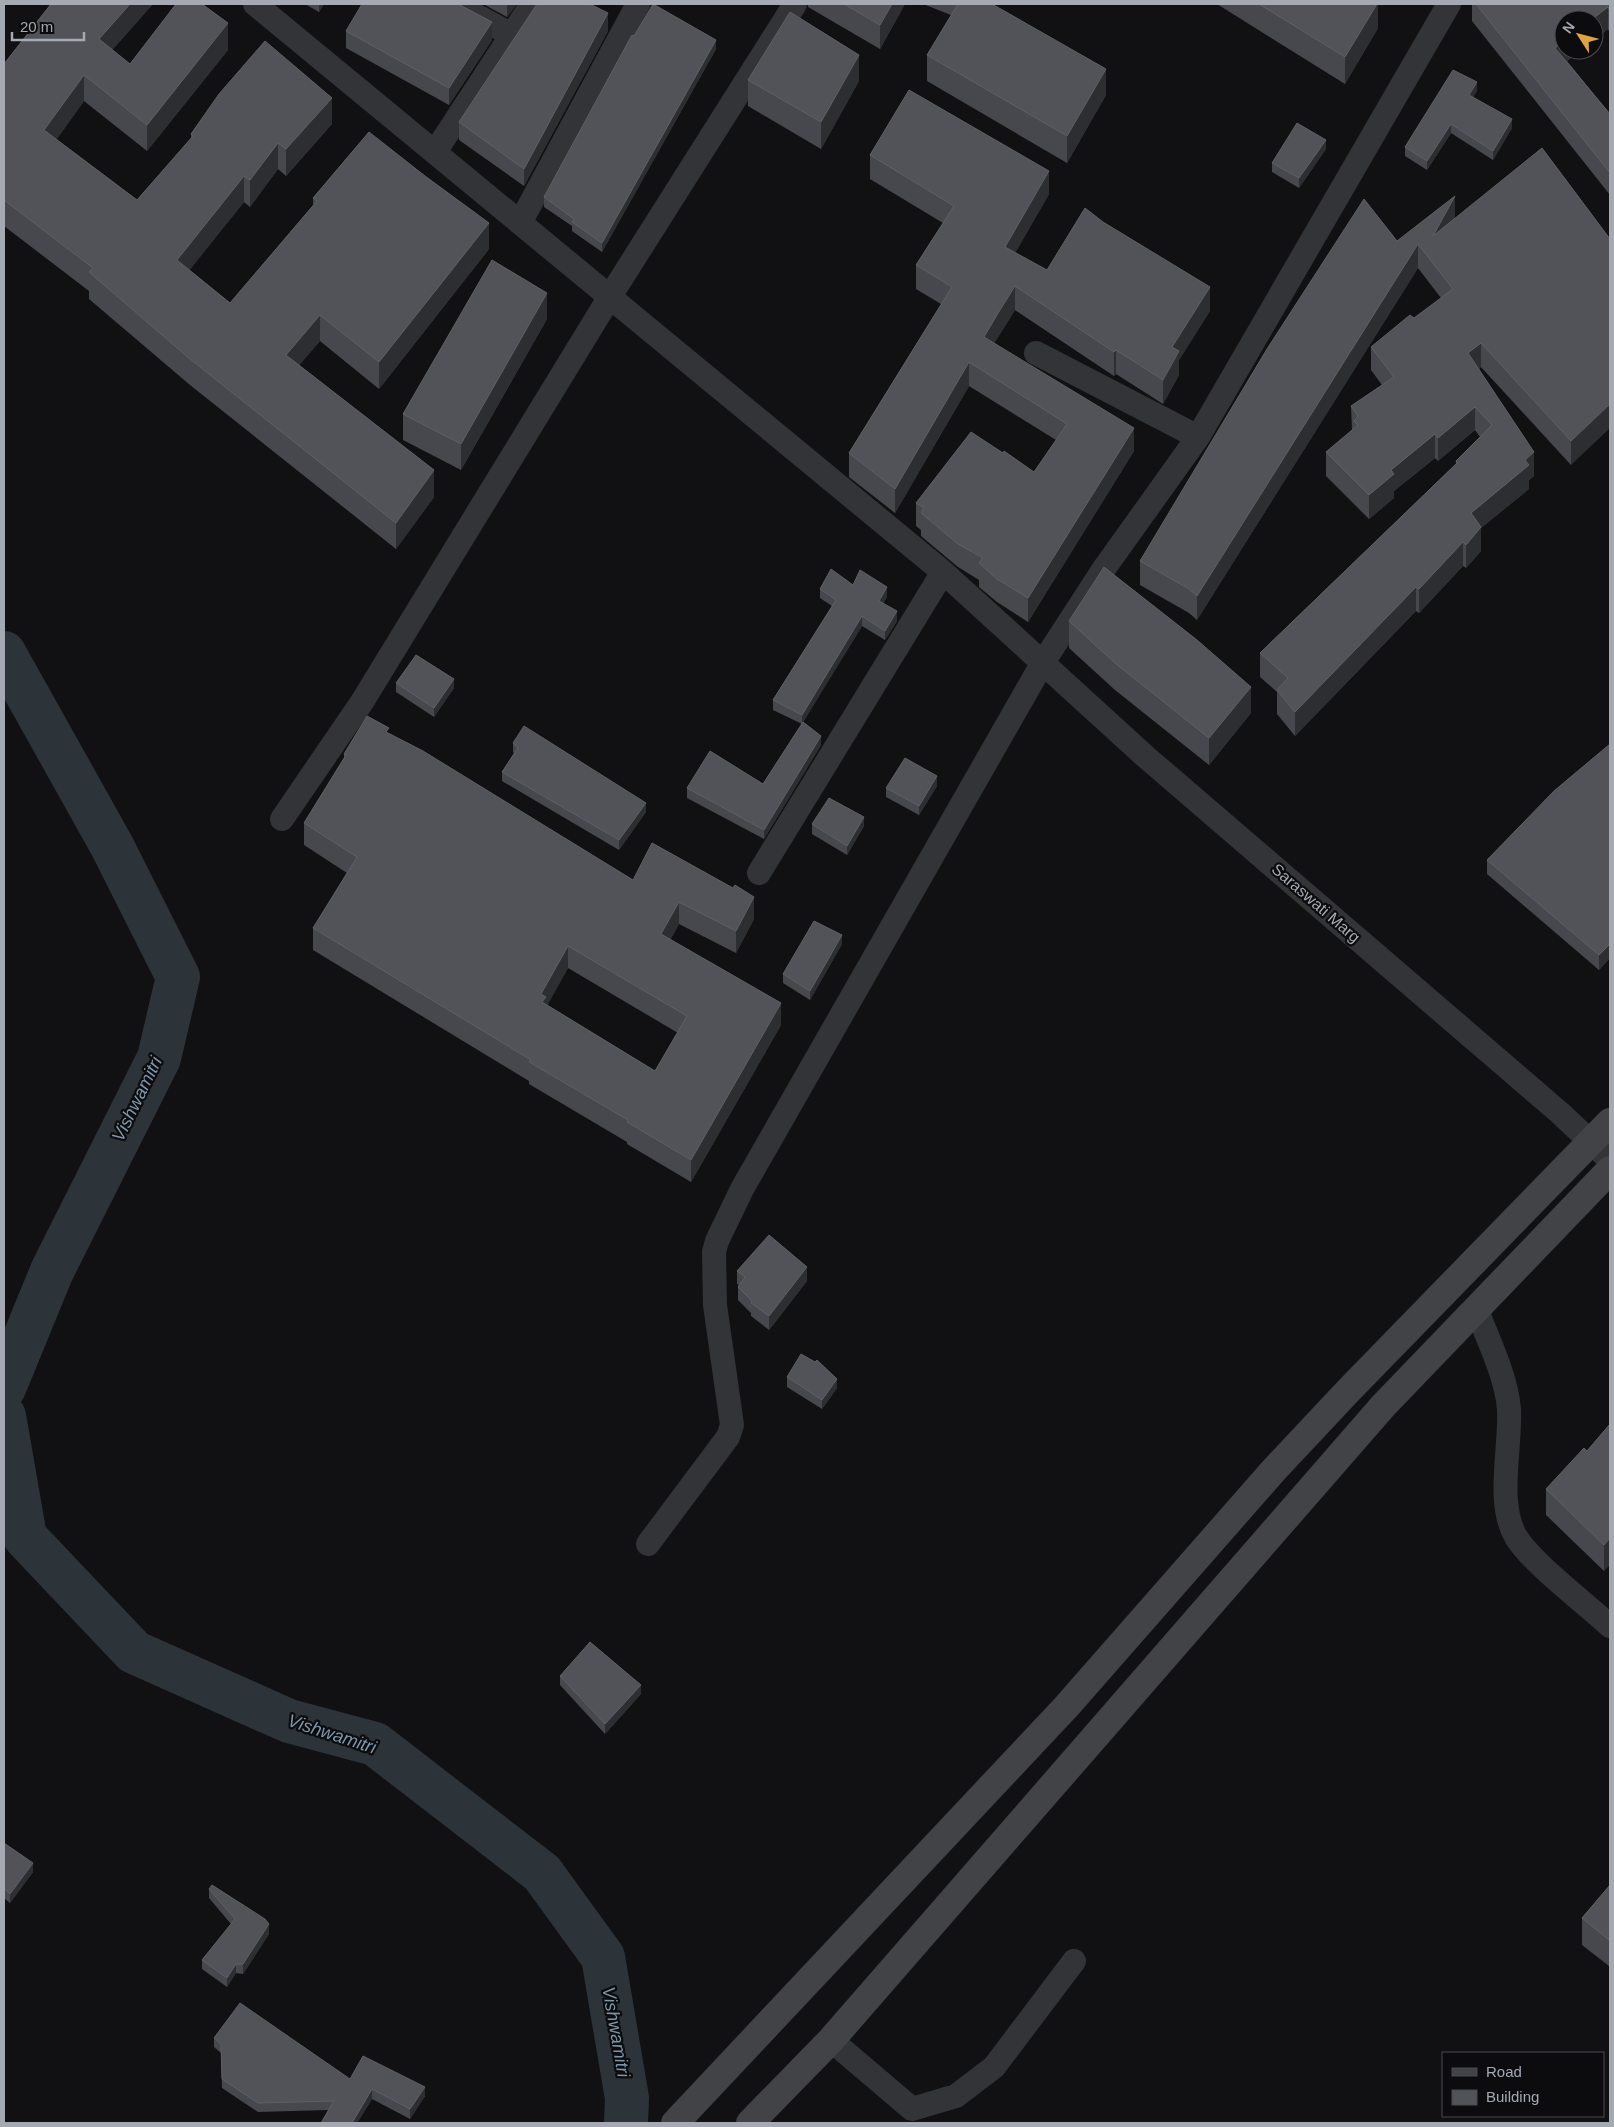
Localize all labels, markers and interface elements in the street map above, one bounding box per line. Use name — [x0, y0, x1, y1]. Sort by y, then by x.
scale bar — [12, 10, 85, 42]
north arrow — [1554, 10, 1604, 60]
text: 20 m — [20, 18, 53, 35]
text: N — [1559, 19, 1578, 36]
street label: Saraswati Marg — [1268, 860, 1364, 946]
water label: Vishwamitri — [108, 1053, 167, 1145]
water label: Vishwamitri — [285, 1710, 380, 1758]
water label: Vishwamitri — [598, 1985, 634, 2080]
legend — [1442, 2052, 1604, 2117]
text: Road — [1486, 2063, 1522, 2080]
text: Building — [1486, 2088, 1539, 2105]

